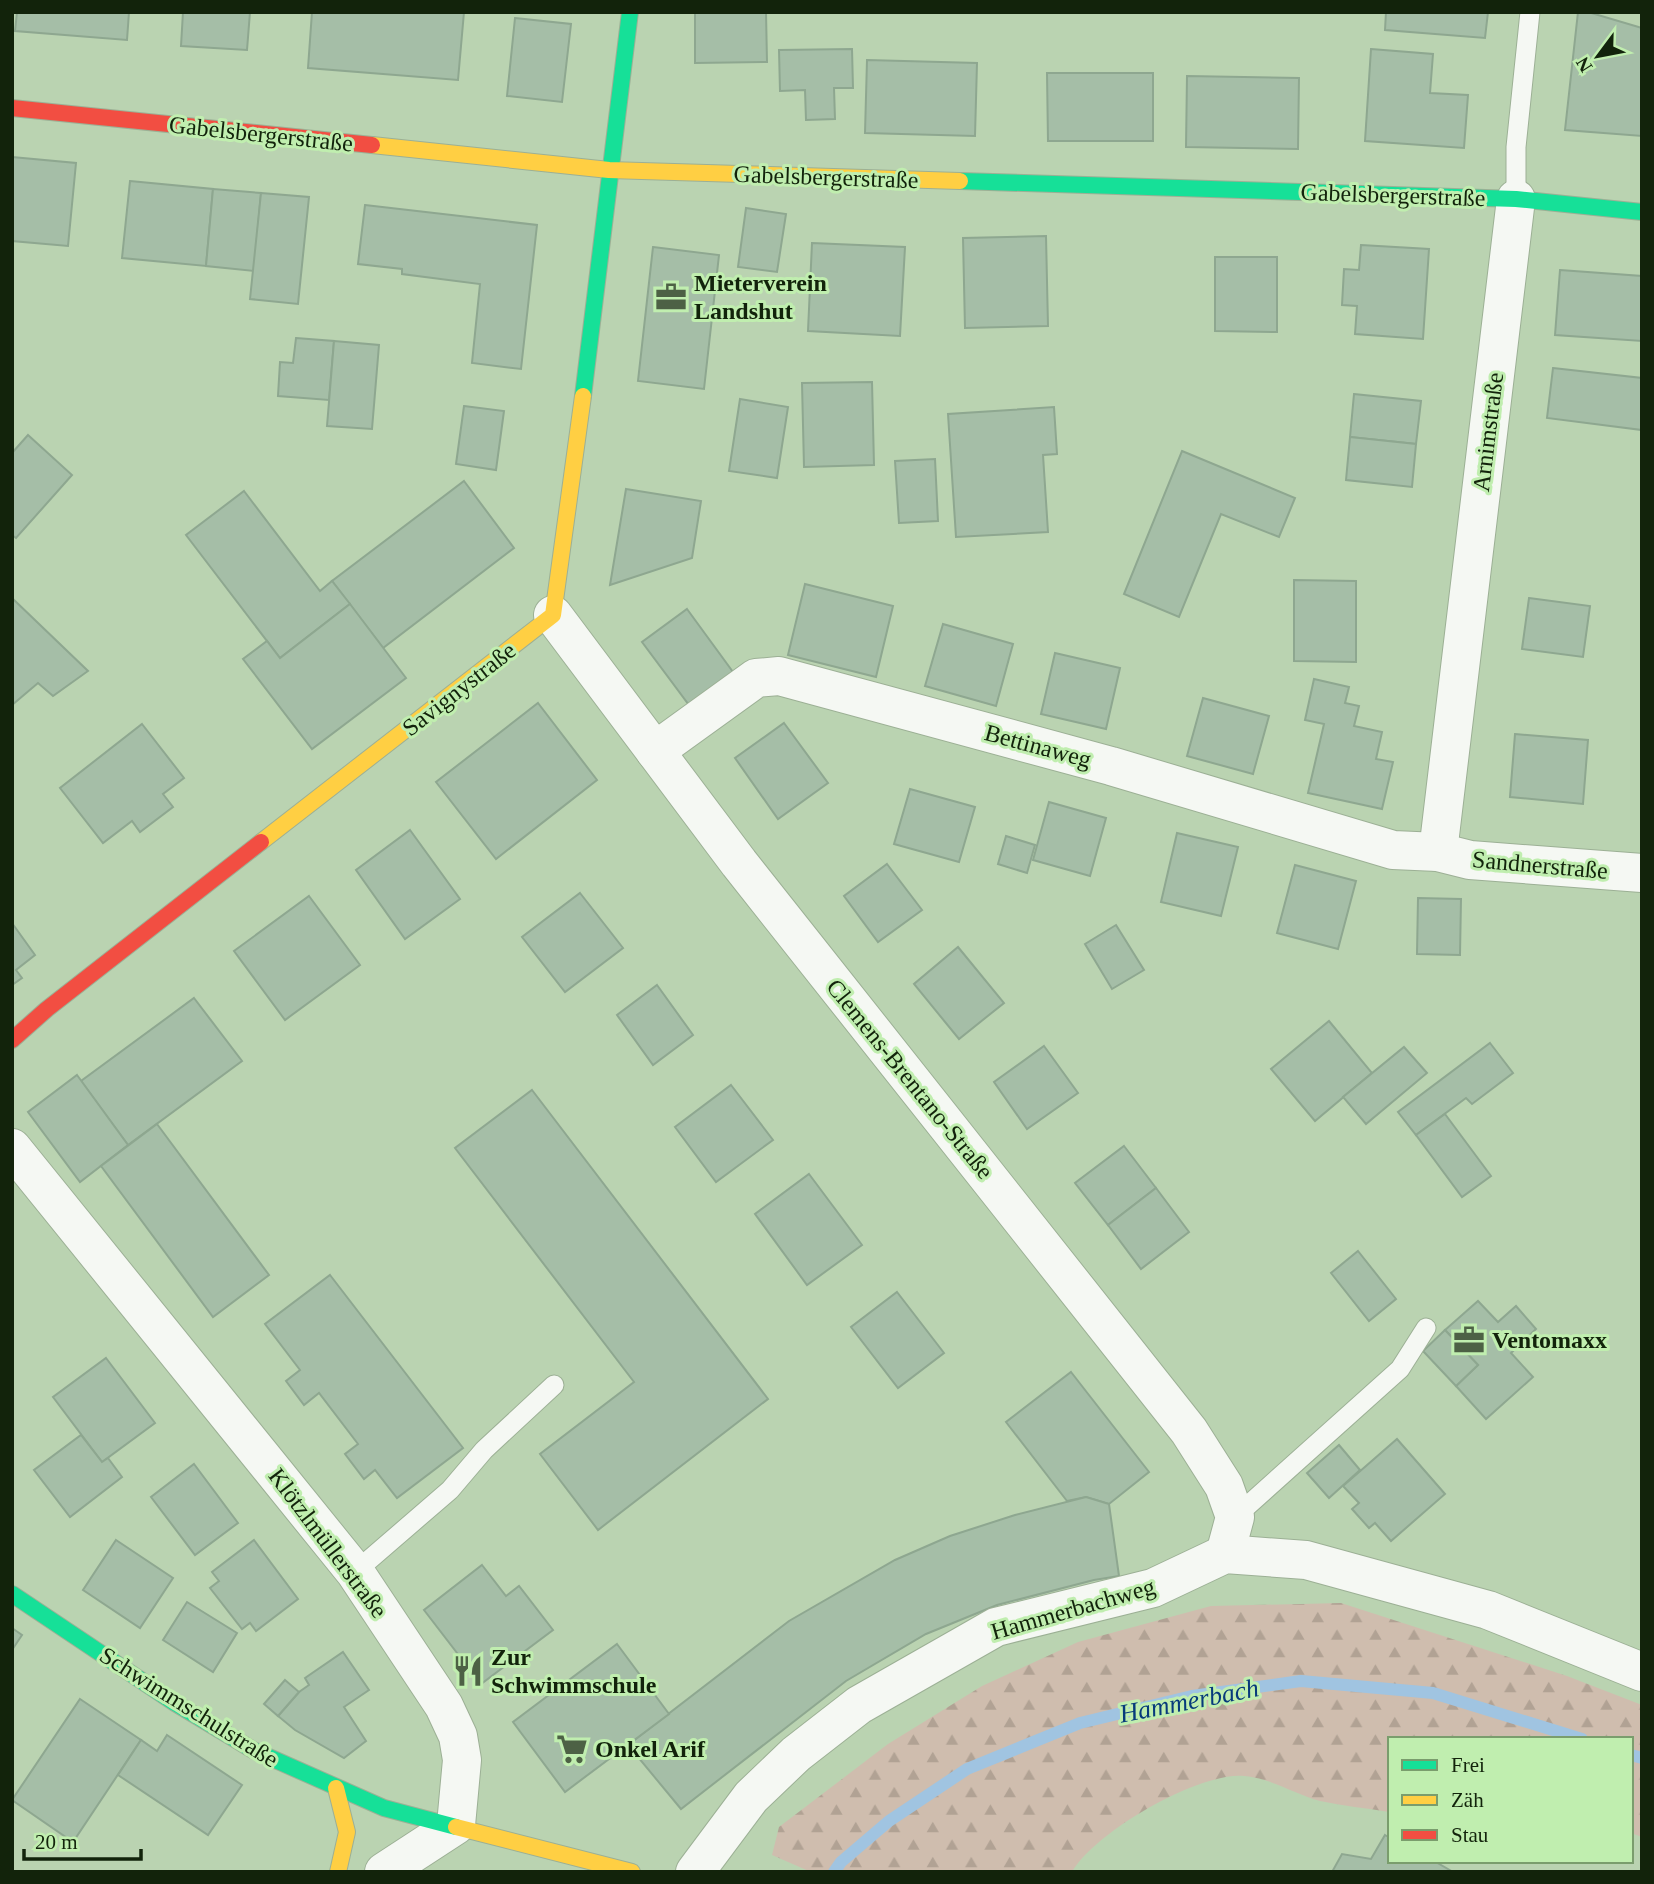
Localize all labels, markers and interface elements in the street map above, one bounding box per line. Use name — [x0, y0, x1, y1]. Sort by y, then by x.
north arrow — [1563, 21, 1633, 91]
text: N — [1571, 53, 1597, 76]
street label: Gabelsbergerstraße — [168, 111, 354, 157]
street label: Gabelsbergerstraße — [733, 161, 919, 193]
street label: Gabelsbergerstraße — [1300, 179, 1486, 211]
place label: Mieterverein Landshut — [694, 270, 827, 324]
office icon: Mieterverein Landshut — [654, 280, 688, 314]
street label: Arnimstraße — [1468, 371, 1508, 493]
street label: Savignystraße — [397, 637, 521, 741]
street label: Bettinaweg — [982, 719, 1094, 773]
street label: Sandnerstraße — [1471, 846, 1609, 884]
street label: Clemens-Brentano-Straße — [821, 974, 999, 1184]
office icon: Ventomaxx — [1452, 1323, 1486, 1357]
place label: Ventomaxx — [1492, 1327, 1607, 1353]
street label: Klötzlmüllerstraße — [263, 1463, 393, 1623]
street label: Hammerbachweg — [988, 1573, 1158, 1645]
street label: Schwimmschulstraße — [95, 1642, 283, 1772]
place label: Zur Schwimmschule — [491, 1644, 657, 1698]
restaurant icon: Zur Schwimmschule — [451, 1654, 485, 1688]
water label: Hammerbach — [1116, 1673, 1261, 1729]
supermarket icon: Onkel Arif — [555, 1732, 589, 1766]
place label: Onkel Arif — [595, 1736, 706, 1762]
legend — [1388, 1737, 1633, 1863]
text: Frei — [1451, 1753, 1485, 1777]
text: Zäh — [1451, 1788, 1484, 1812]
scale bar — [24, 1818, 142, 1862]
text: Stau — [1451, 1823, 1489, 1847]
text: 20 m — [35, 1830, 78, 1854]

